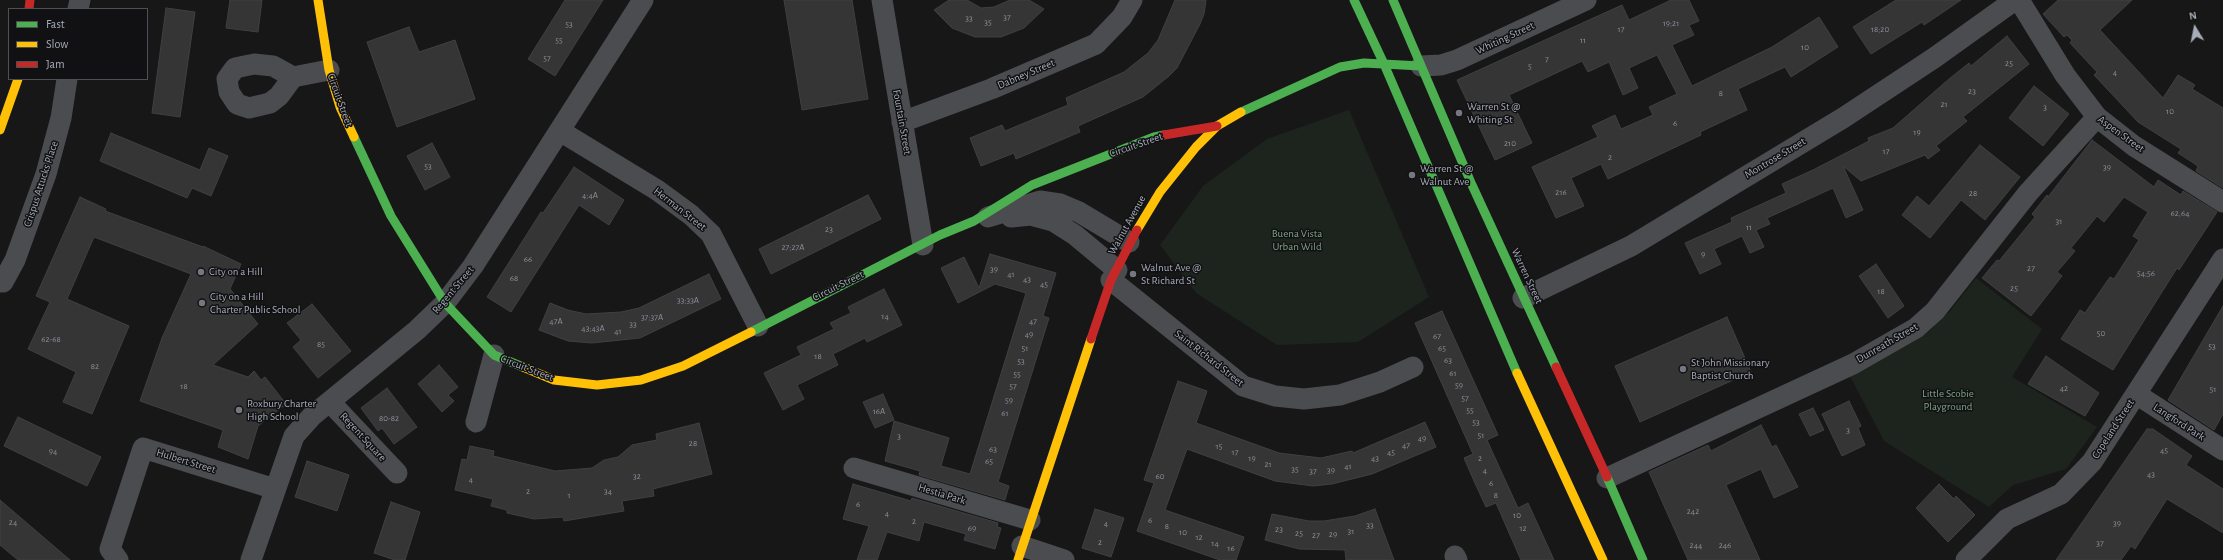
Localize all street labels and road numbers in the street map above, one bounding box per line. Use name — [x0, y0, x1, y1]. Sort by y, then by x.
street label: Whiting Street — [1474, 19, 1536, 57]
street label: Dabney Street — [995, 56, 1057, 92]
street label: Circuit Street — [324, 72, 356, 128]
street label: Fountain Street — [890, 89, 914, 155]
street label: Aspen Street — [2095, 113, 2147, 155]
street label: Circuit Street — [1108, 130, 1164, 160]
street label: Montrose Street — [1742, 135, 1808, 181]
street label: Crispus Attucks Place — [21, 139, 61, 229]
street label: Herman Street — [651, 184, 709, 234]
street label: Walnut Avenue — [1105, 193, 1149, 257]
street label: Warren Street — [1508, 246, 1546, 306]
street label: Regent Street — [429, 264, 477, 316]
street label: Circuit Street — [810, 268, 866, 304]
street label: Dunreath Street — [1854, 320, 1920, 366]
street label: Saint Richard Street — [1172, 327, 1246, 389]
street label: Circuit Street — [499, 352, 555, 384]
street label: Copeland Street — [2089, 397, 2137, 461]
street label: Langford Park — [2151, 400, 2207, 444]
street label: Regent Square — [337, 410, 389, 464]
street label: Hulbert Street — [155, 446, 217, 476]
street label: Hestia Park — [917, 481, 967, 507]

